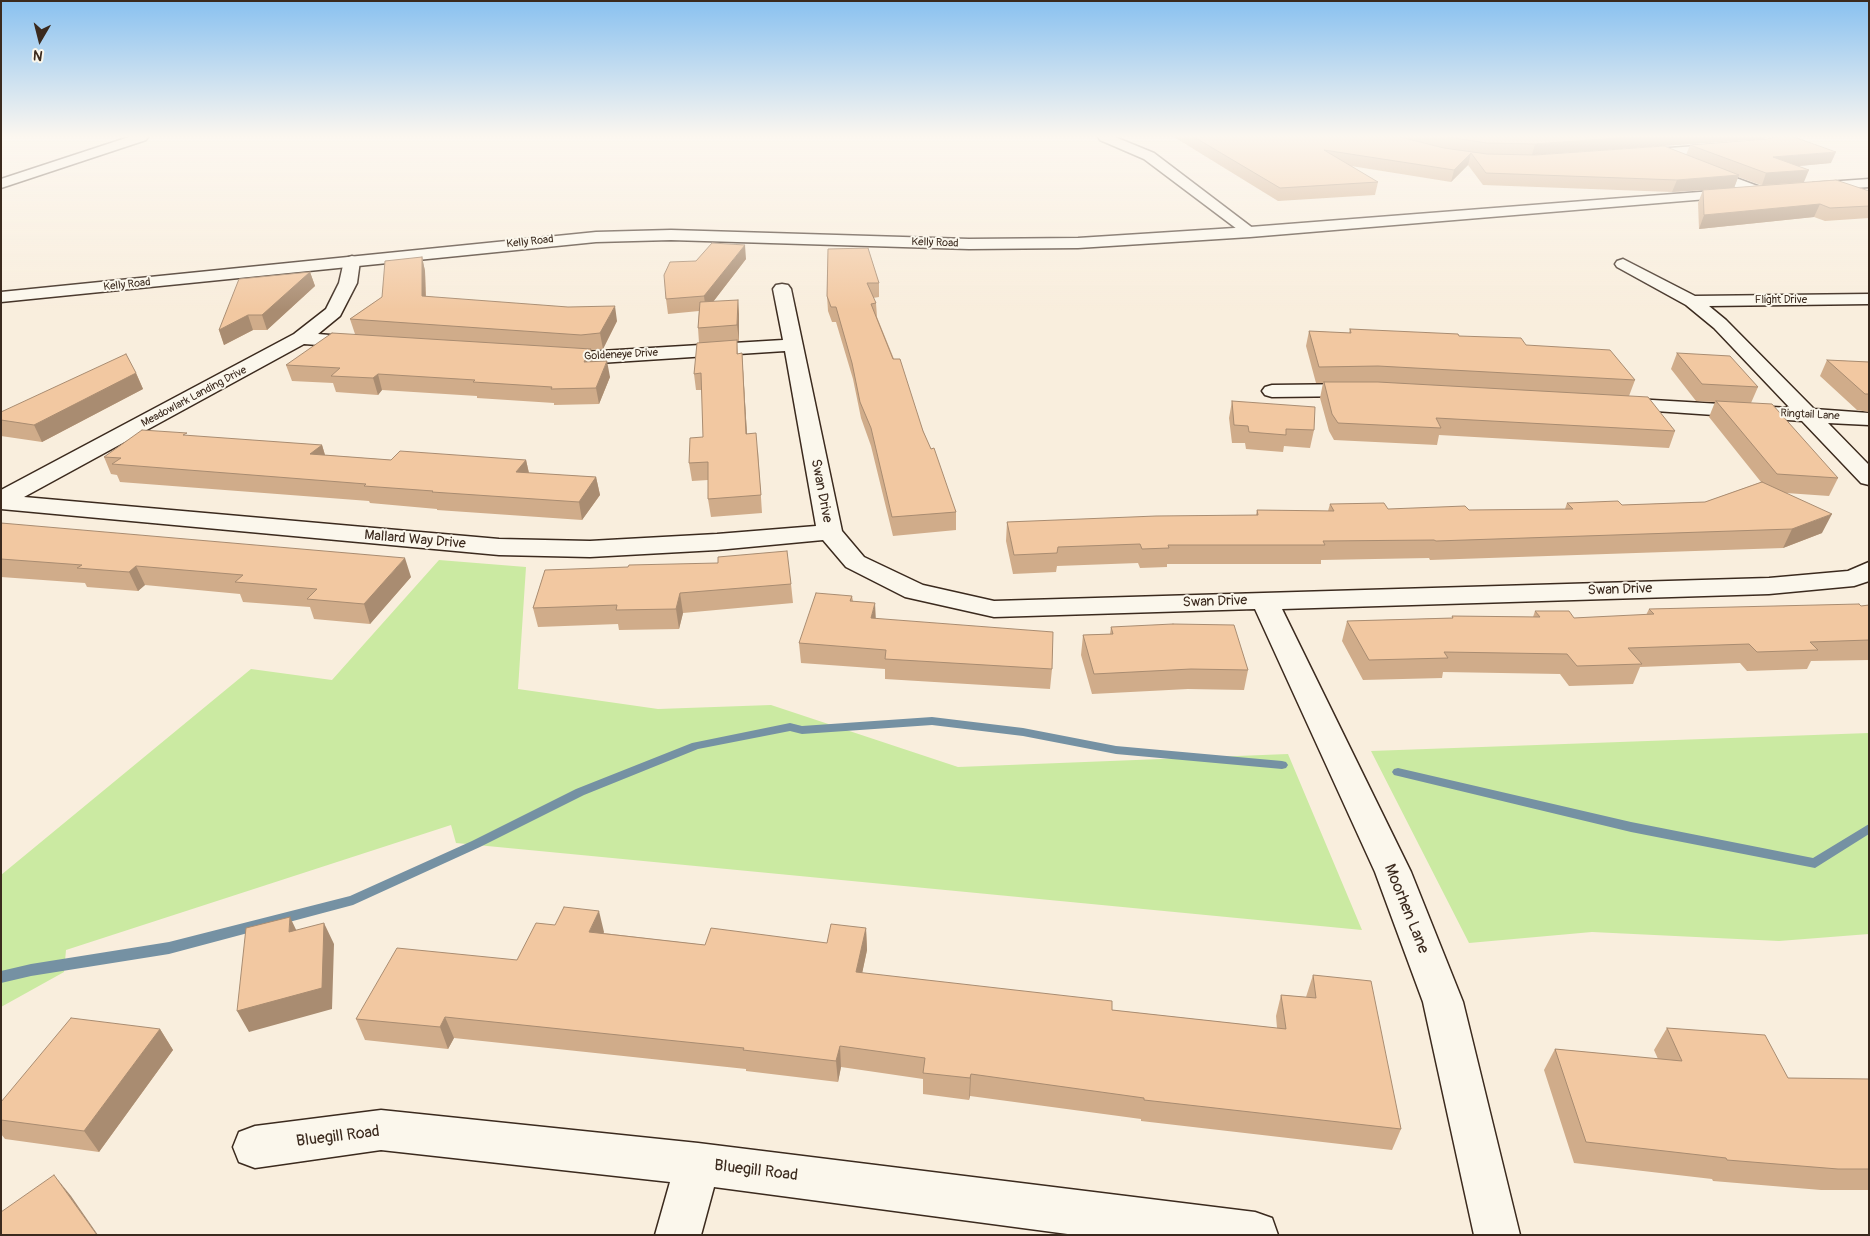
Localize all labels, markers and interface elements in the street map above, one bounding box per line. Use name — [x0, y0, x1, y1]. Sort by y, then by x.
north arrow — [15, 15, 65, 65]
text: N — [32, 46, 44, 64]
street label: Kelly Road — [506, 233, 554, 251]
street label: Kelly Road — [911, 236, 959, 250]
street label: Kelly Road — [103, 276, 151, 294]
street label: Flight Drive — [1755, 293, 1807, 307]
street label: Goldeneye Drive — [584, 346, 658, 364]
street label: Meadowlark Landing Drive — [139, 364, 249, 430]
street label: Ringtail Lane — [1780, 407, 1840, 423]
street label: Swan Drive — [807, 458, 835, 524]
street label: Mallard Way Drive — [364, 527, 466, 553]
street label: Swan Drive — [1587, 580, 1653, 600]
street label: Swan Drive — [1182, 592, 1248, 612]
street label: Moorhen Lane — [1379, 861, 1433, 957]
street label: Bluegill Road — [295, 1122, 381, 1152]
street label: Bluegill Road — [713, 1156, 799, 1186]

